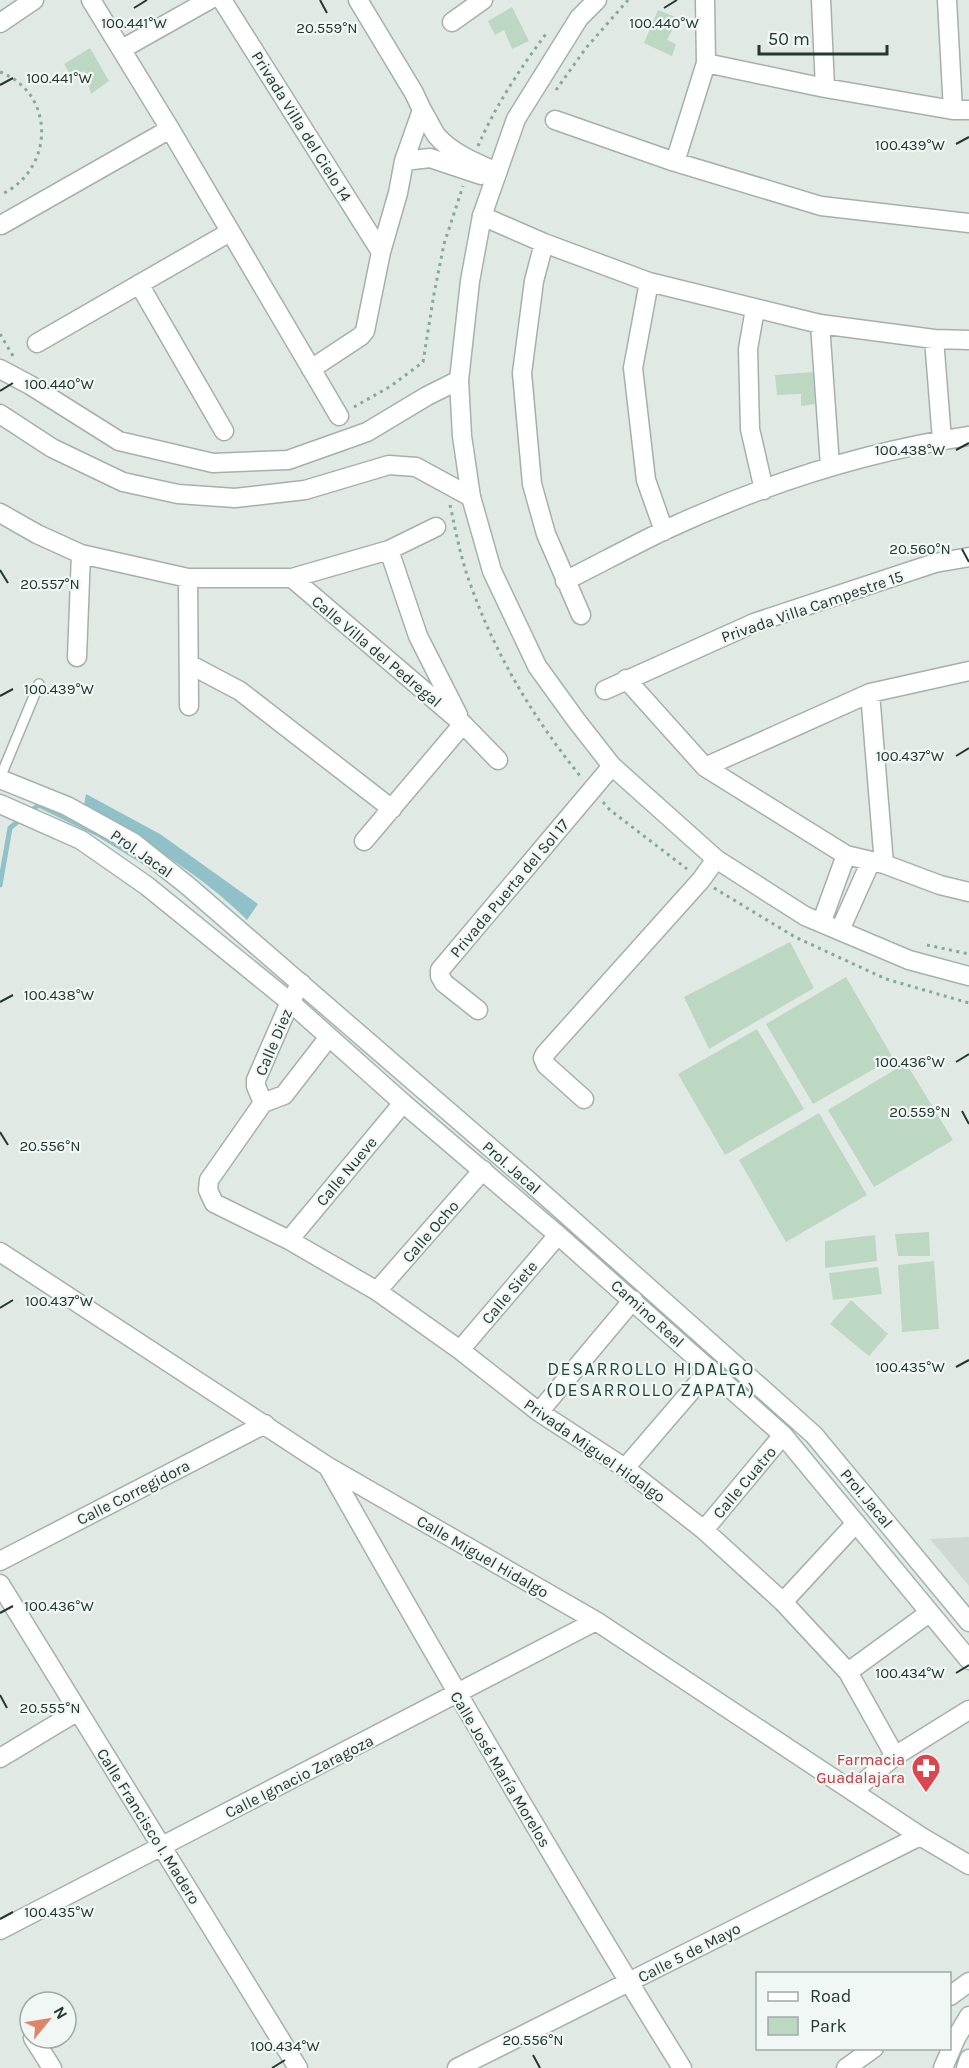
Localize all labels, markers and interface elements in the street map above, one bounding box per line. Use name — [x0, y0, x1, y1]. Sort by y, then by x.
text: 100.441°W — [101, 14, 167, 32]
text: 100.440°W — [629, 14, 699, 32]
scale bar — [759, 18, 886, 56]
text: 20.559°N — [296, 19, 358, 37]
text: 50 m — [768, 28, 810, 50]
street label: Privada Villa del Cielo 14 — [247, 48, 356, 205]
text: 100.441°W — [26, 69, 92, 87]
text: 100.439°W — [875, 136, 946, 154]
text: 100.440°W — [24, 375, 94, 393]
text: 100.438°W — [875, 441, 946, 459]
text: 20.560°N — [889, 540, 951, 558]
street label: Privada Villa Campestre 15 — [719, 566, 906, 647]
text: 20.557°N — [20, 575, 80, 593]
street label: Calle Villa del Pedregal — [308, 591, 446, 711]
text: 100.439°W — [24, 680, 95, 698]
text: 100.437°W — [876, 747, 945, 765]
street label: Privada Puerta del Sol 17 — [446, 815, 573, 961]
street label: Prol. Jacal — [107, 825, 176, 882]
text: 100.438°W — [24, 986, 95, 1004]
street label: Calle Diez — [251, 1006, 296, 1078]
text: 100.436°W — [875, 1053, 945, 1071]
text: 20.559°N — [889, 1103, 951, 1121]
street label: Calle Nueve — [312, 1133, 381, 1210]
text: 20.556°N — [19, 1137, 81, 1155]
street label: Prol. Jacal — [479, 1137, 545, 1198]
street label: Calle Ocho — [398, 1196, 463, 1266]
street label: Calle Siete — [478, 1257, 541, 1328]
street label: Camino Real — [607, 1276, 688, 1351]
text: 100.437°W — [25, 1292, 94, 1310]
district label: DESARROLLO HIDALGO (DESARROLLO ZAPATA) — [546, 1358, 756, 1401]
text: 100.435°W — [875, 1358, 945, 1376]
street label: Privada Miguel Hidalgo — [521, 1394, 669, 1506]
street label: Calle Cuatro — [709, 1442, 780, 1522]
street label: Calle Corregidora — [73, 1456, 193, 1529]
street label: Prol. Jacal — [836, 1465, 897, 1532]
street label: Calle Miguel Hidalgo — [413, 1511, 552, 1602]
text: 100.436°W — [24, 1597, 94, 1615]
text: 100.434°W — [875, 1664, 945, 1682]
street label: Calle José María Morelos — [446, 1688, 555, 1851]
text: 20.555°N — [19, 1699, 81, 1717]
street label: Calle Ignacio Zaragoza — [222, 1731, 377, 1822]
street label: Calle Francisco I. Madero — [93, 1745, 204, 1908]
place label: Farmacia Guadalajara — [816, 1750, 905, 1787]
pharmacy icon: Farmacia Guadalajara — [910, 1752, 942, 1794]
text: 100.435°W — [24, 1903, 94, 1921]
street label: Calle 5 de Mayo — [635, 1918, 744, 1986]
legend — [756, 1972, 951, 2050]
text: Road — [810, 1985, 851, 2007]
north arrow — [18, 1990, 78, 2050]
text: N — [49, 2003, 72, 2022]
text: Park — [810, 2015, 847, 2037]
text: 20.556°N — [502, 2031, 564, 2049]
text: 100.434°W — [250, 2037, 320, 2055]

